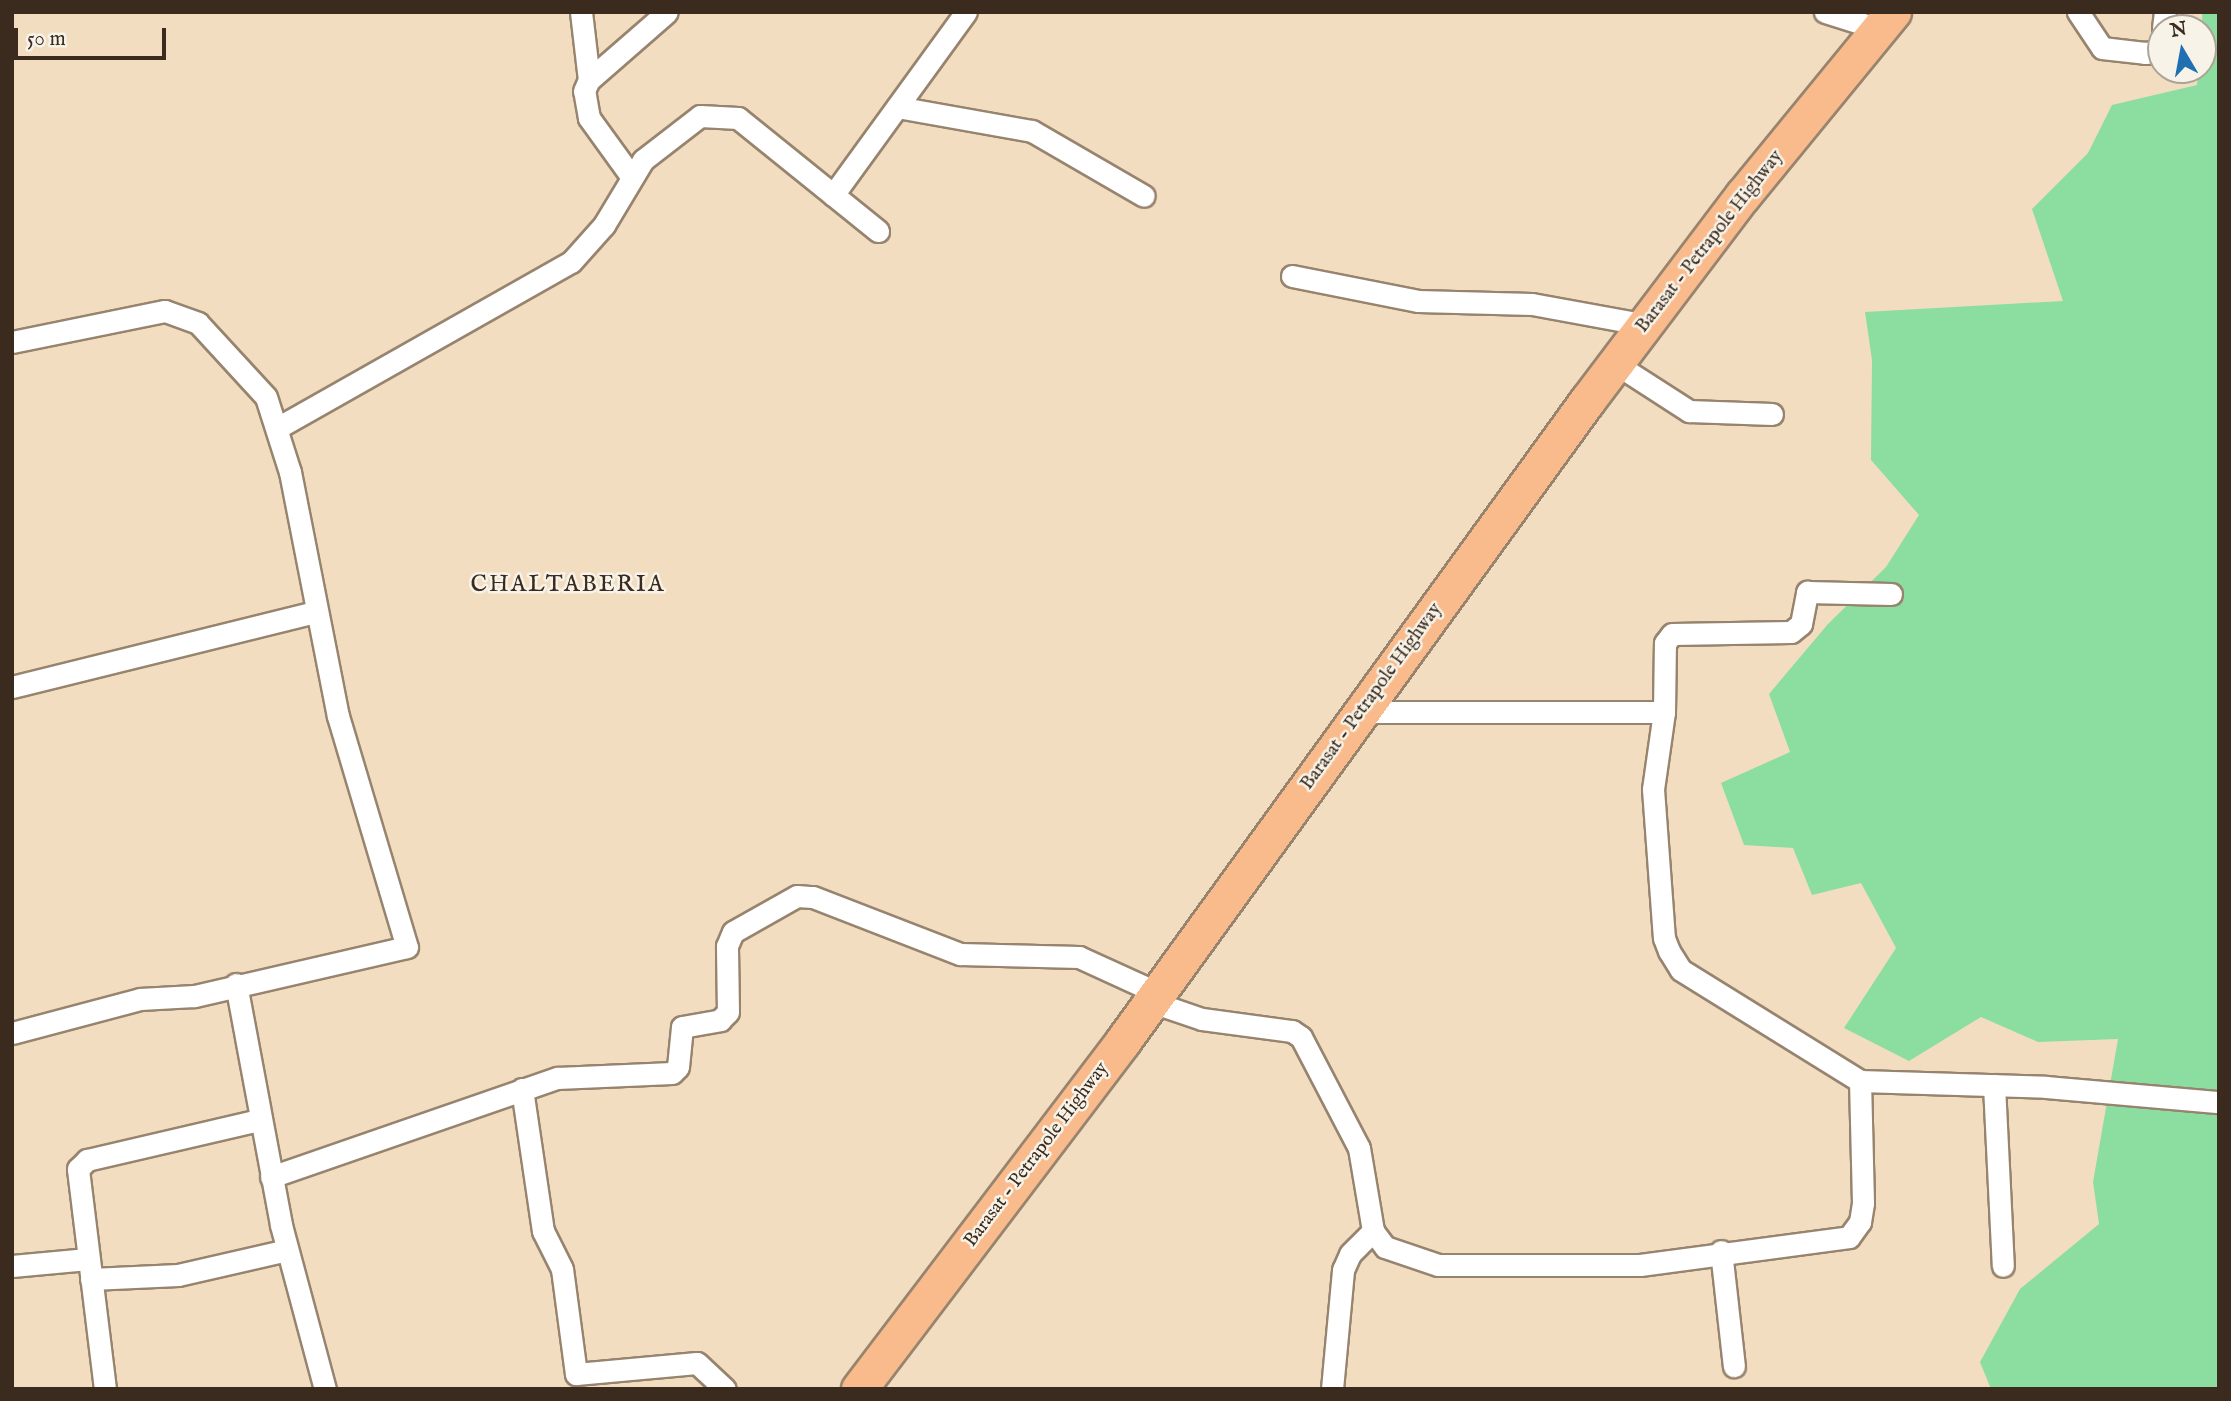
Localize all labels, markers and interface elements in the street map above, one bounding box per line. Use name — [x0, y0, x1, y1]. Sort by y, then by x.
scale bar — [18, 14, 170, 58]
north arrow — [2147, 14, 2217, 84]
text: N — [2169, 17, 2189, 44]
text: 50 m — [27, 26, 66, 53]
street label: Barasat - Petrapole Highway — [1632, 146, 1788, 338]
district label: CHALTABERIA — [472, 571, 664, 599]
street label: Barasat - Petrapole Highway — [1297, 599, 1447, 795]
street label: Barasat - Petrapole Highway — [960, 1058, 1114, 1252]

